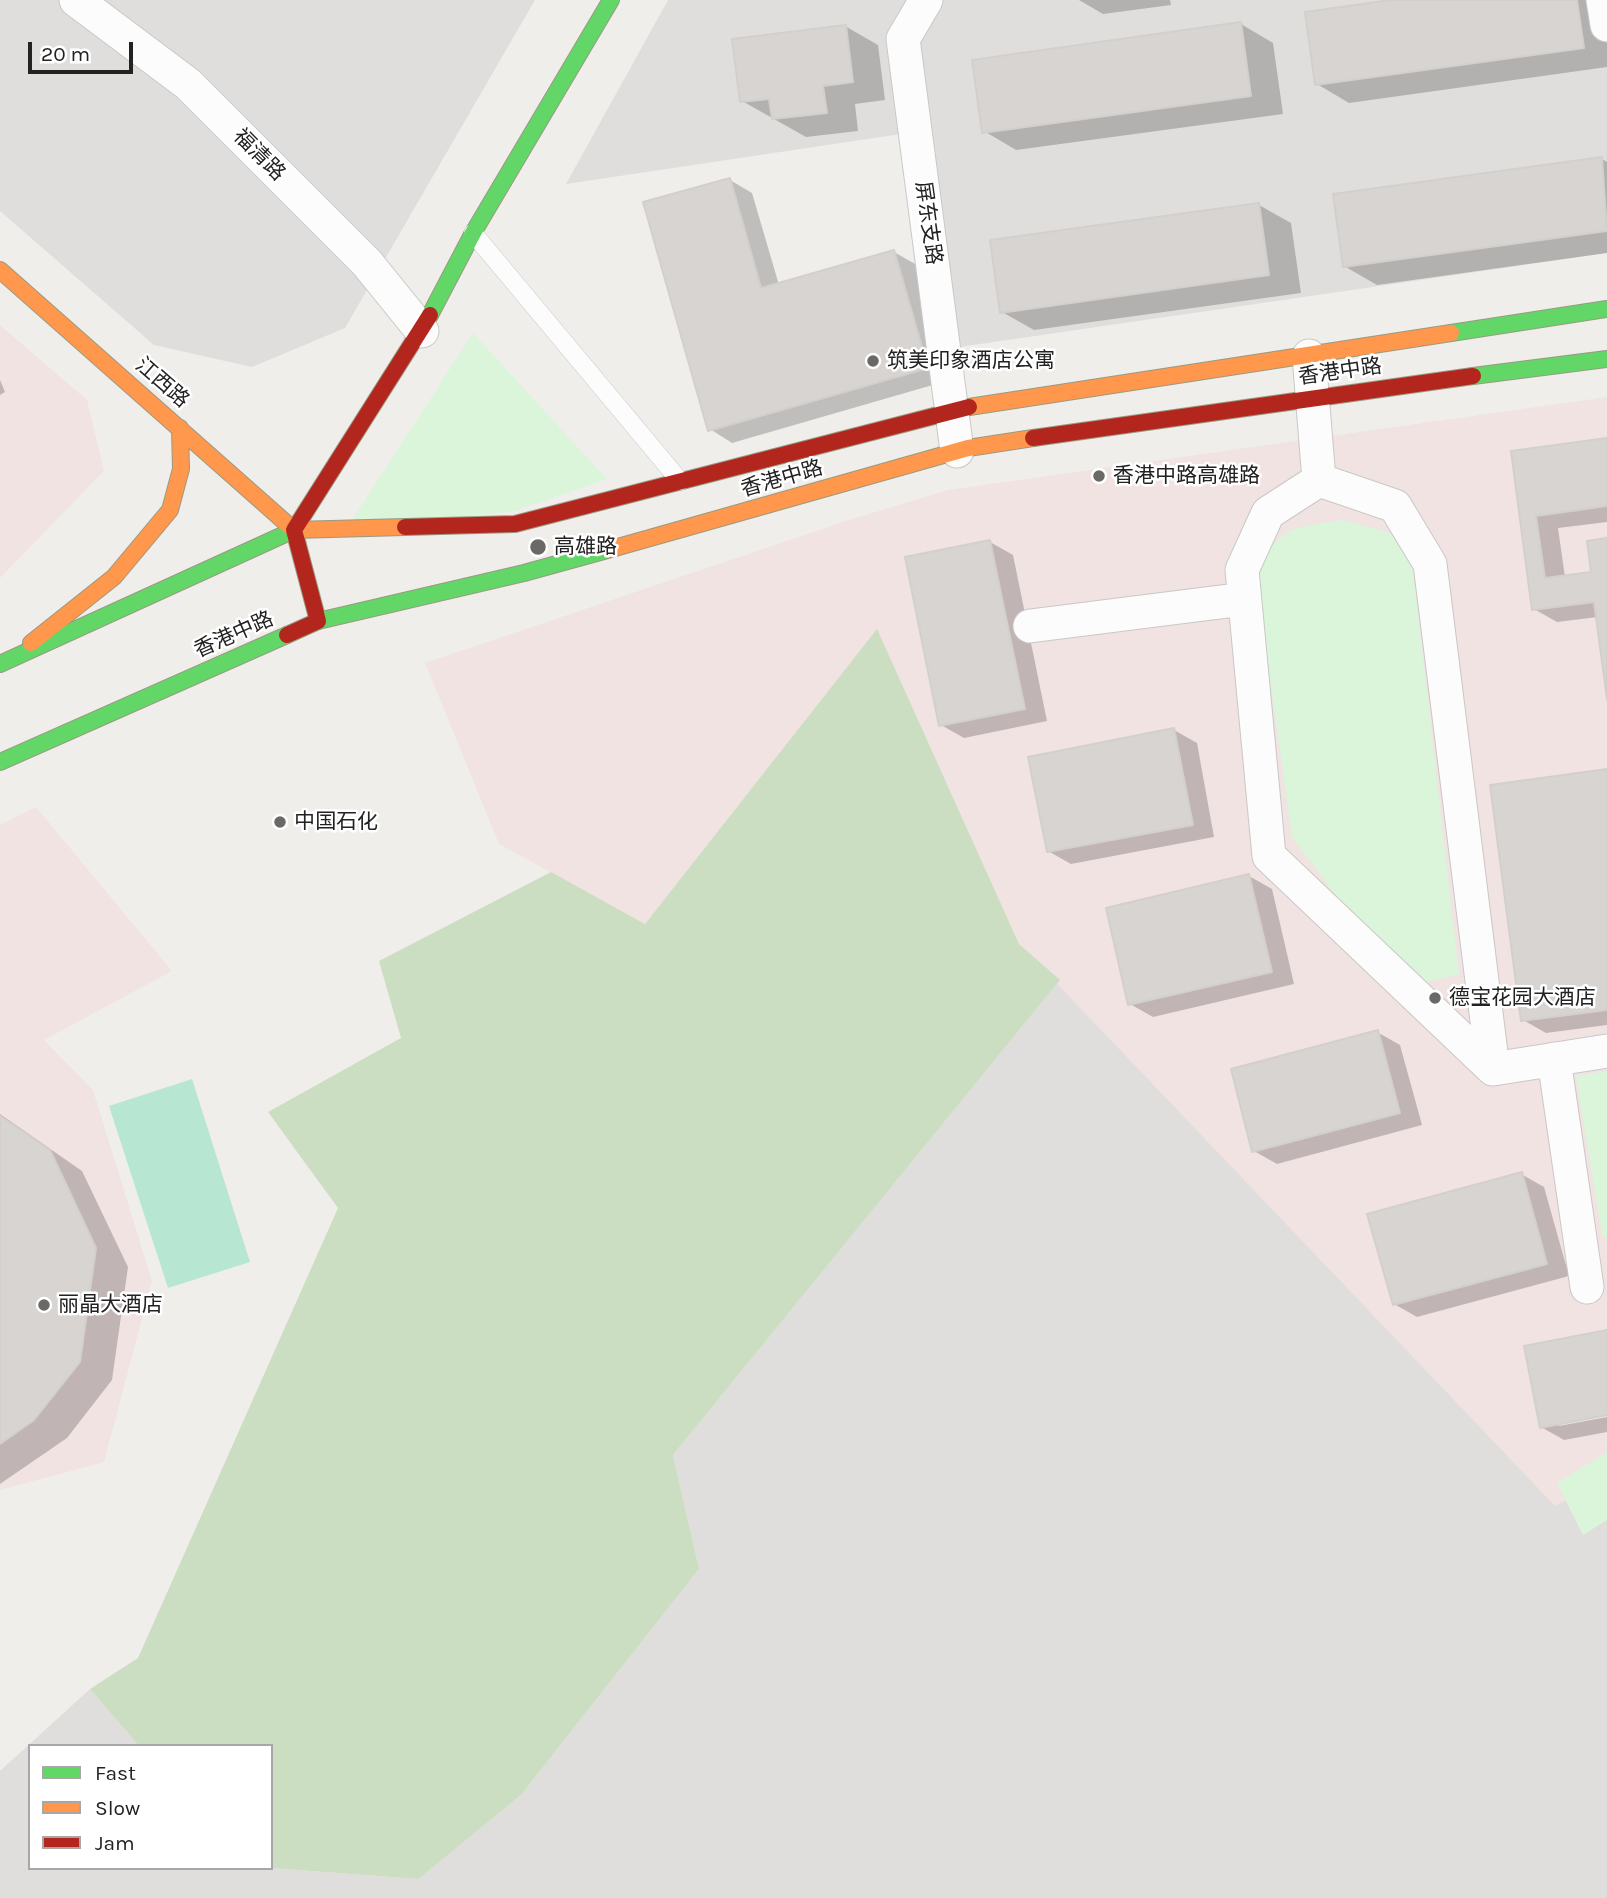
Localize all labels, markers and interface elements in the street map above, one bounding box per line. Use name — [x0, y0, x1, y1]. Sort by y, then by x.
scale bar — [32, 28, 136, 72]
text: 20 m — [41, 42, 90, 66]
street label: 福清路 — [228, 124, 290, 186]
street label: 屏东支路 — [910, 180, 946, 266]
place label: 筑美印象酒店公寓 — [887, 348, 1055, 374]
street label: 江西路 — [130, 353, 194, 413]
marker: 筑美印象酒店公寓 — [865, 353, 881, 369]
street label: 香港中路 — [1297, 354, 1383, 390]
street label: 香港中路 — [738, 455, 826, 503]
place label: 香港中路高雄路 — [1113, 463, 1260, 489]
marker: 香港中路高雄路 — [1091, 468, 1107, 484]
place label: 高雄路 — [554, 534, 617, 560]
marker: 高雄路 — [528, 537, 548, 557]
street label: 香港中路 — [191, 606, 277, 664]
place label: 中国石化 — [294, 809, 378, 835]
marker: 中国石化 — [272, 814, 288, 830]
place label: 德宝花园大酒店 — [1449, 985, 1596, 1011]
marker: 德宝花园大酒店 — [1427, 990, 1443, 1006]
place label: 丽晶大酒店 — [58, 1292, 163, 1318]
marker: 丽晶大酒店 — [36, 1297, 52, 1313]
legend — [28, 1744, 273, 1870]
text: Fast — [95, 1761, 136, 1785]
text: Slow — [95, 1796, 140, 1820]
text: Jam — [95, 1831, 135, 1855]

